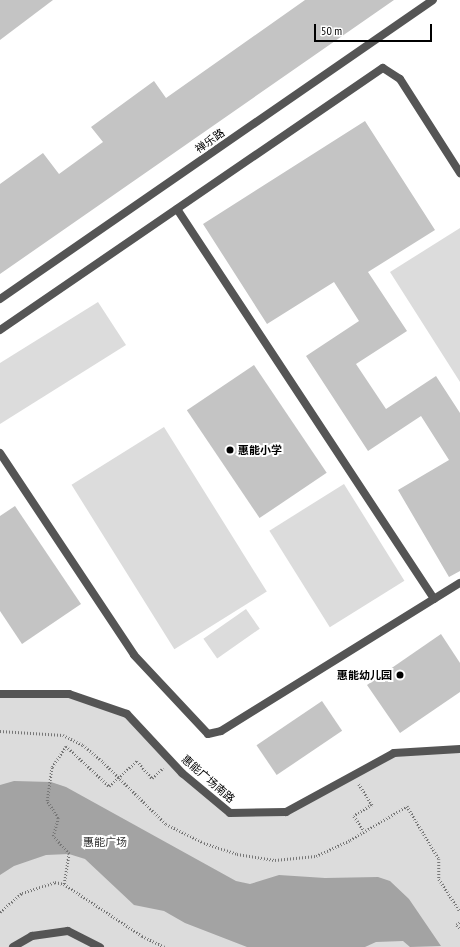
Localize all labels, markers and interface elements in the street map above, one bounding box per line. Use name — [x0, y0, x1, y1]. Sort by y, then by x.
scale bar — [316, 16, 434, 42]
text: 50 m — [321, 23, 342, 38]
street label: 禅乐路 — [193, 126, 227, 156]
place label: 惠能小学 — [238, 443, 282, 457]
marker: 惠能小学 — [225, 445, 235, 455]
place label: 惠能幼儿园 — [337, 668, 392, 682]
marker: 惠能幼儿园 — [395, 670, 405, 680]
street label: 惠能广场南路 — [179, 752, 237, 806]
park label: 惠能广场 — [83, 835, 127, 849]

